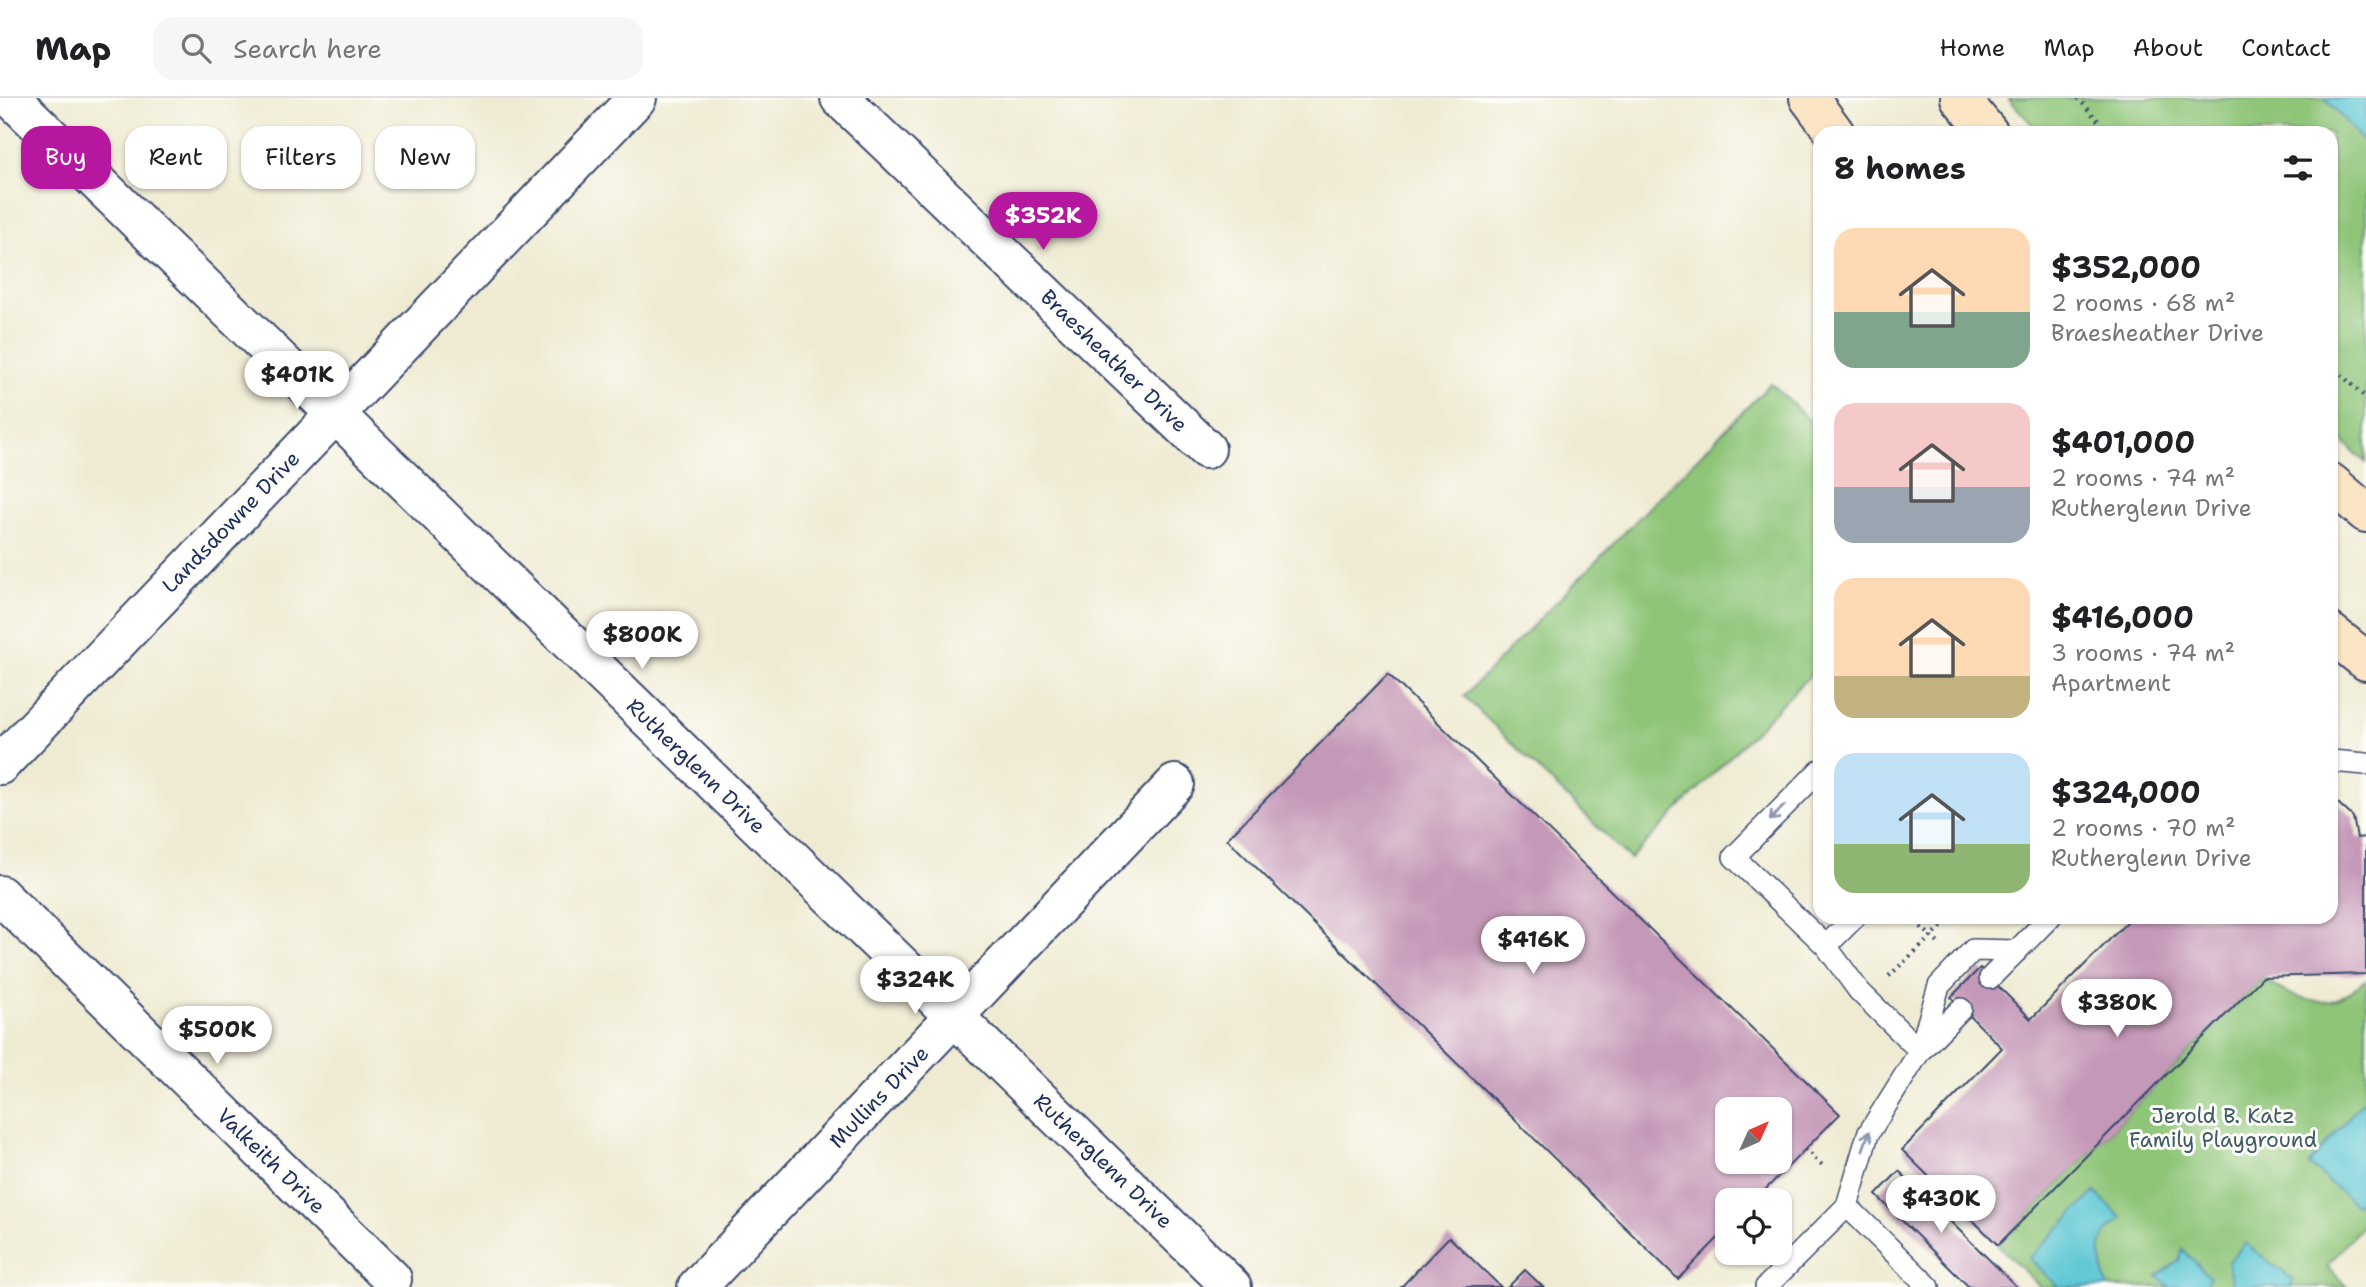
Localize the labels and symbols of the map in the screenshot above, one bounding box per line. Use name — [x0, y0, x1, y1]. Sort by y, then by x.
pin: $352K — [994, 192, 1092, 252]
street label: Braesheather Drive — [1034, 283, 1194, 439]
pin: $401K — [248, 352, 346, 411]
street label: Landsdowne Drive — [156, 445, 306, 599]
pin: $800K — [593, 612, 691, 671]
street label: Rutherglenn Drive — [620, 692, 772, 840]
one-way arrow — [1769, 805, 1786, 822]
pin: $416K — [1484, 916, 1582, 976]
pin: $324K — [866, 956, 964, 1016]
pin: $380K — [2068, 979, 2166, 1039]
pin: $500K — [168, 1006, 266, 1066]
street label: Mullins Drive — [823, 1040, 935, 1154]
street label: Rutherglenn Drive — [1027, 1087, 1179, 1235]
north arrow — [1715, 1097, 1792, 1174]
street label: Valkeith Drive — [211, 1102, 331, 1220]
park label: Jerold B. Katz Family Playground — [2129, 1102, 2317, 1154]
one-way arrow — [1861, 1131, 1873, 1153]
pin: $430K — [1892, 1176, 1990, 1235]

